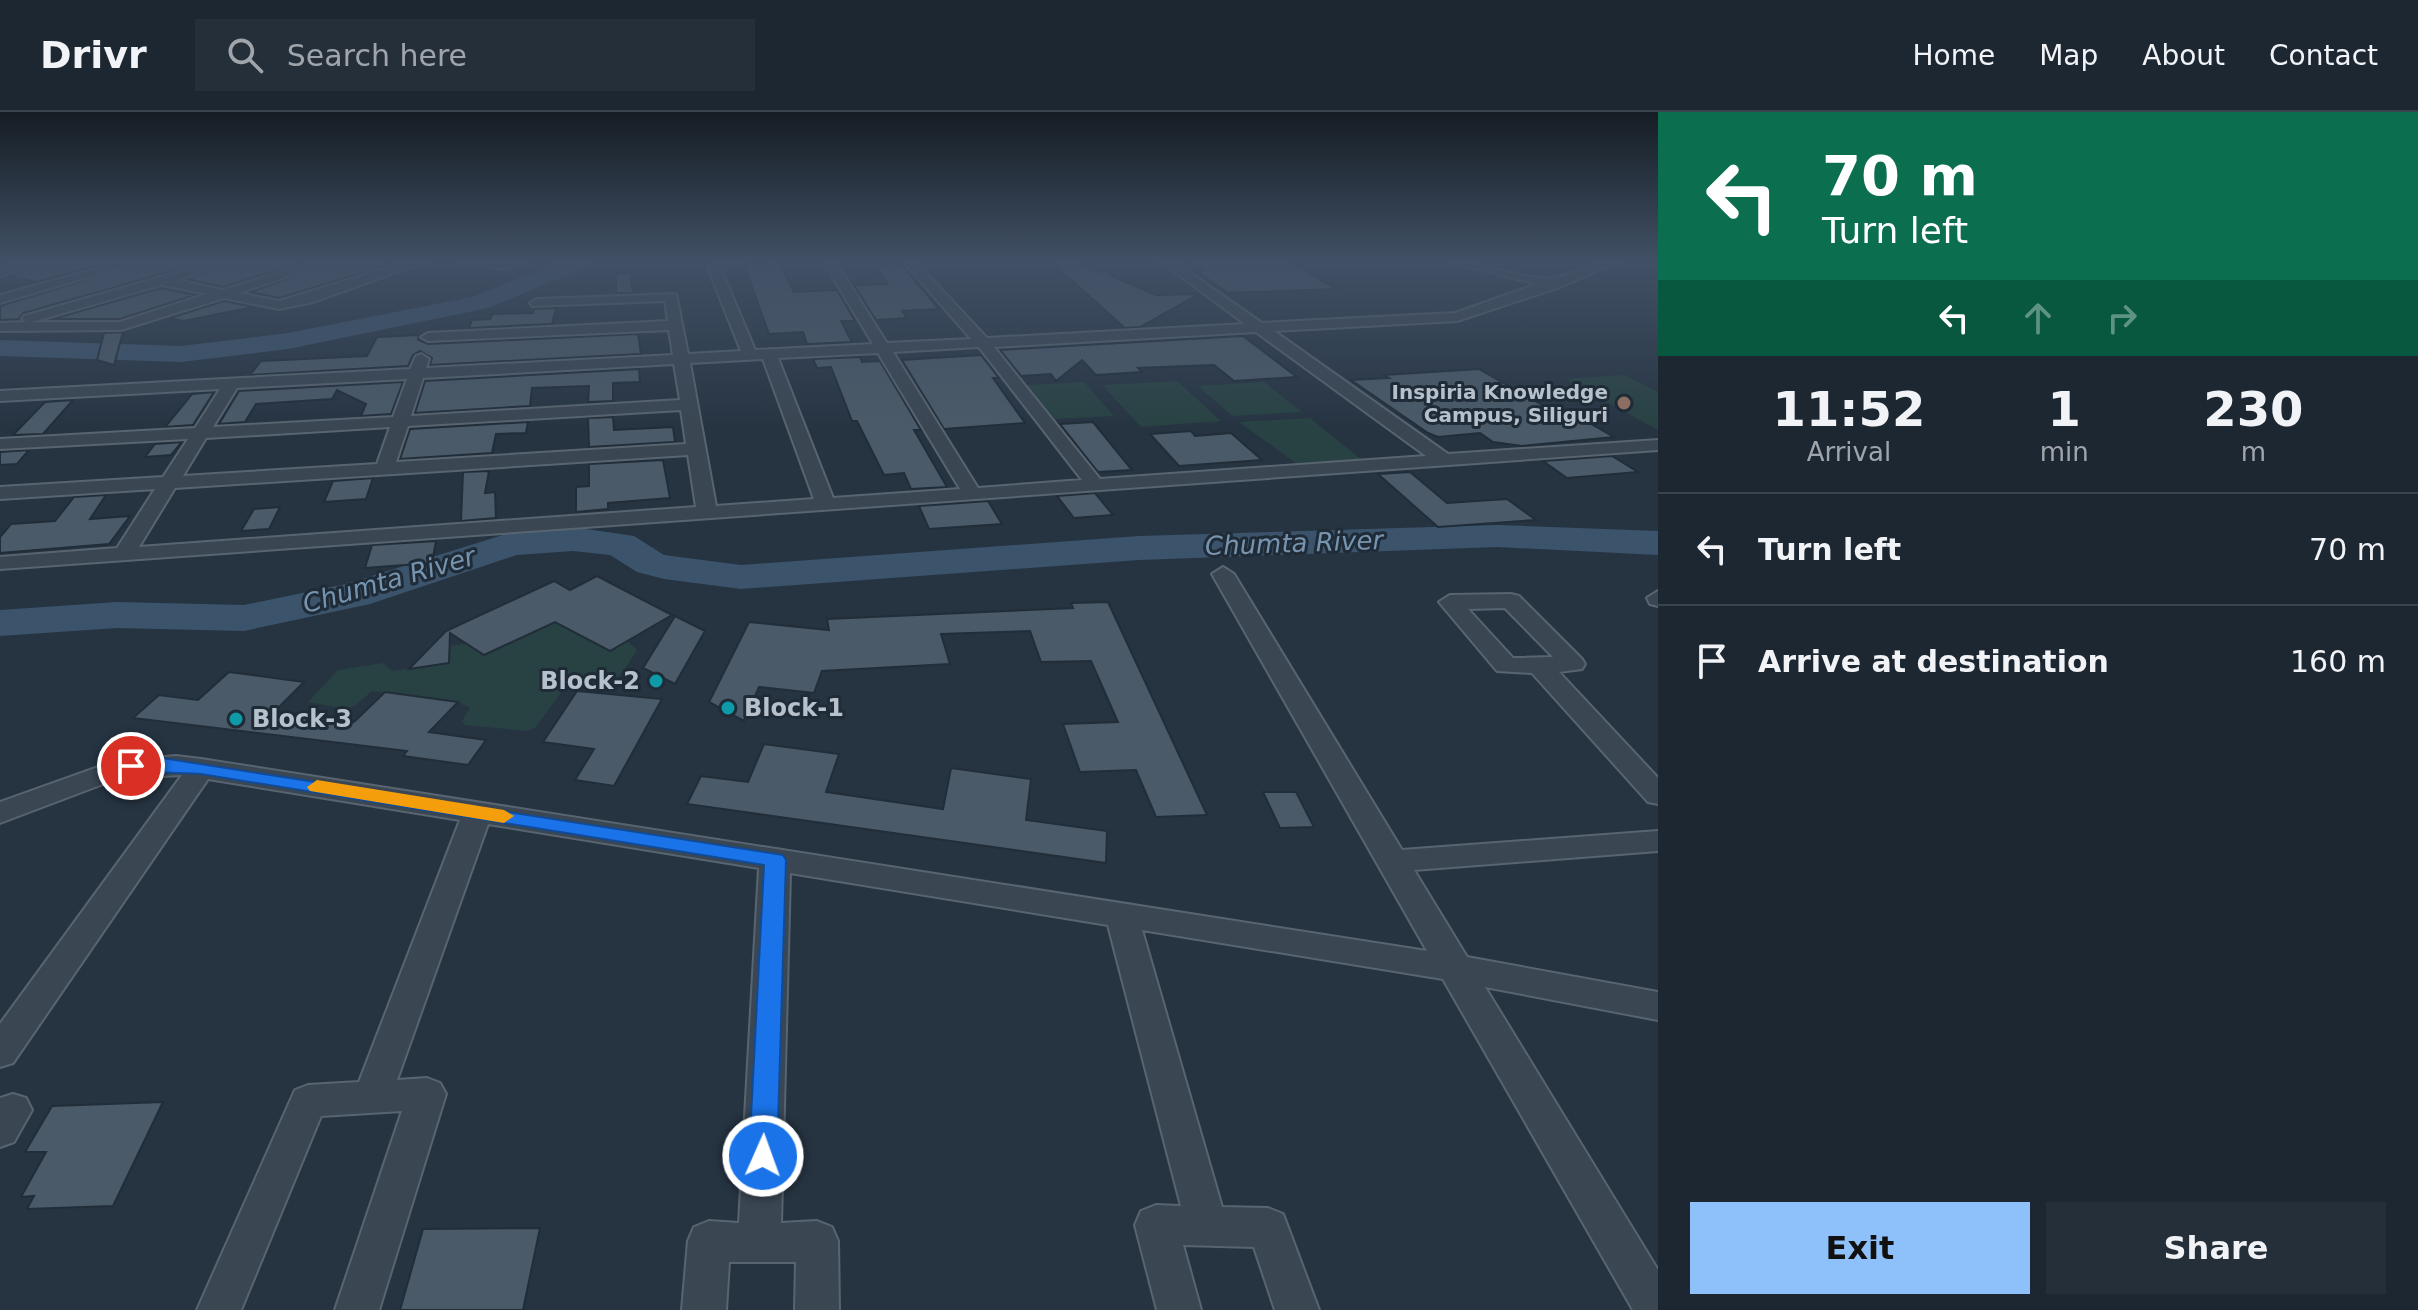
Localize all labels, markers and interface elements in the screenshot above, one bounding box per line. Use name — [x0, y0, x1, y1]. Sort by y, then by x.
search box — [195, 19, 755, 91]
text: Drivr — [40, 33, 147, 77]
icon: search — [223, 33, 267, 77]
text: Search here — [287, 38, 467, 73]
text: Home — [1912, 39, 1995, 72]
text: Map — [2039, 39, 2098, 72]
text: About — [2142, 39, 2225, 72]
text: Contact — [2269, 39, 2378, 72]
text: 70 m — [1822, 143, 1978, 208]
icon: left — [1690, 144, 1794, 248]
text: Turn left — [1822, 210, 1968, 251]
icon: left — [1932, 296, 1976, 340]
icon: ahead — [2016, 296, 2060, 340]
icon: right — [2100, 296, 2144, 340]
place label: Inspiria Knowledge Campus, Siliguri — [1391, 380, 1608, 427]
text: 11:52 — [1772, 381, 1925, 437]
text: 1 — [2048, 381, 2081, 437]
text: 230 — [2203, 381, 2303, 437]
marker: Inspiria Knowledge Campus, Siliguri — [1615, 394, 1633, 412]
text: Arrival — [1807, 437, 1891, 467]
text: min — [2040, 437, 2089, 467]
text: m — [2241, 437, 2266, 467]
water label: Chumta River — [1204, 525, 1386, 561]
icon: left — [1690, 527, 1734, 571]
text: Turn left — [1758, 532, 1901, 567]
text: 70 m — [2309, 532, 2386, 567]
water label: Chumta River — [299, 540, 481, 619]
icon: arrive — [1690, 639, 1734, 683]
text: Arrive at destination — [1758, 644, 2109, 679]
text: 160 m — [2290, 644, 2386, 679]
place label: Block-2 — [540, 667, 640, 695]
marker: Block-2 — [647, 672, 665, 690]
place label: Block-1 — [744, 694, 844, 722]
marker: Block-1 — [719, 699, 737, 717]
place label: Block-3 — [252, 705, 352, 733]
marker: Block-3 — [227, 710, 245, 728]
pin — [97, 732, 165, 800]
icon: arrive — [109, 744, 153, 788]
position arrow — [721, 1114, 805, 1198]
button: Exit — [1690, 1202, 2030, 1294]
button: Share — [2046, 1202, 2386, 1294]

